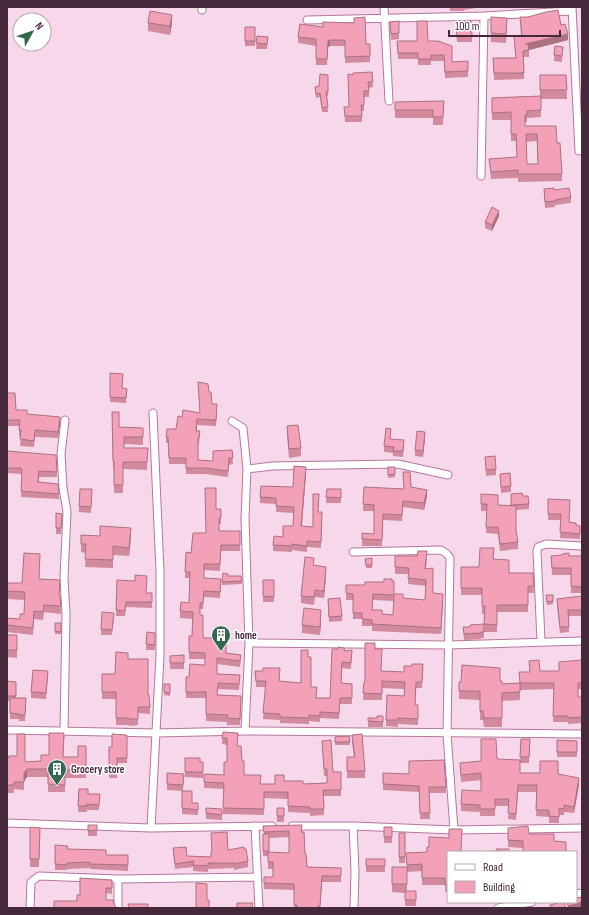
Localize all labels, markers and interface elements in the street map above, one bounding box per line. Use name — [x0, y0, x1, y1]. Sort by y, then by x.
north arrow — [12, 12, 52, 52]
scale bar — [449, 12, 560, 38]
text: N — [32, 19, 46, 32]
text: 100 m — [455, 19, 480, 34]
building icon: home — [210, 624, 232, 652]
place label: home — [235, 629, 257, 642]
building icon: Grocery store — [46, 758, 68, 786]
place label: Grocery store — [71, 763, 125, 776]
legend — [447, 851, 577, 903]
text: Road — [483, 860, 503, 875]
text: Building — [483, 880, 515, 895]

